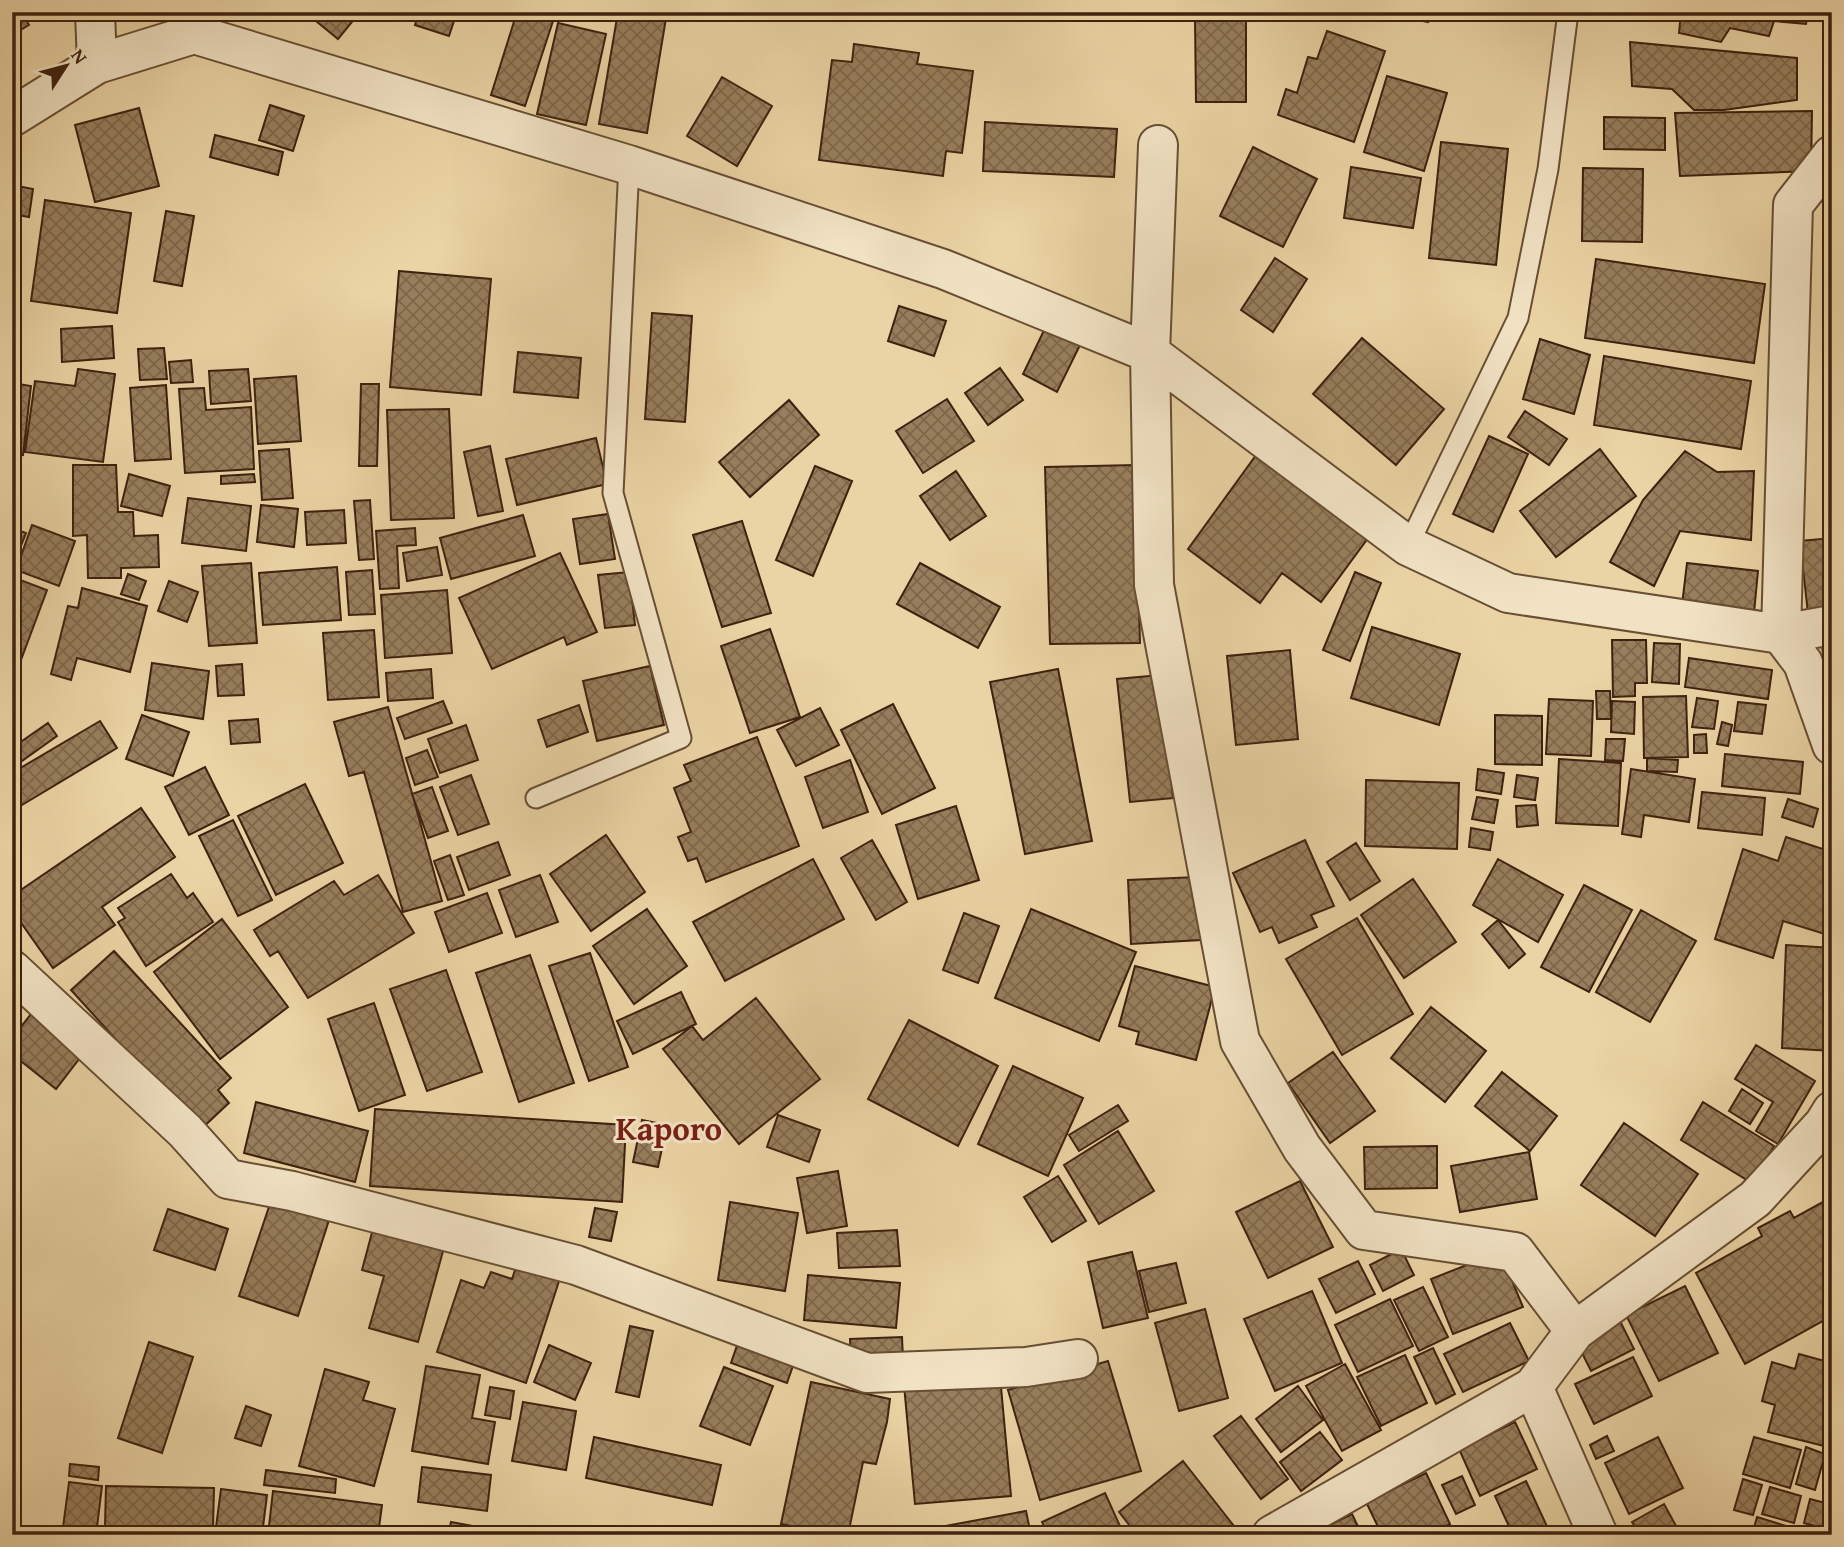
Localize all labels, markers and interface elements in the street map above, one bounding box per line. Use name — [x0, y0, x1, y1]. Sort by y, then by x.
north arrow — [32, 32, 102, 102]
text: N — [65, 43, 95, 70]
district label: Kaporo — [616, 1104, 722, 1152]

